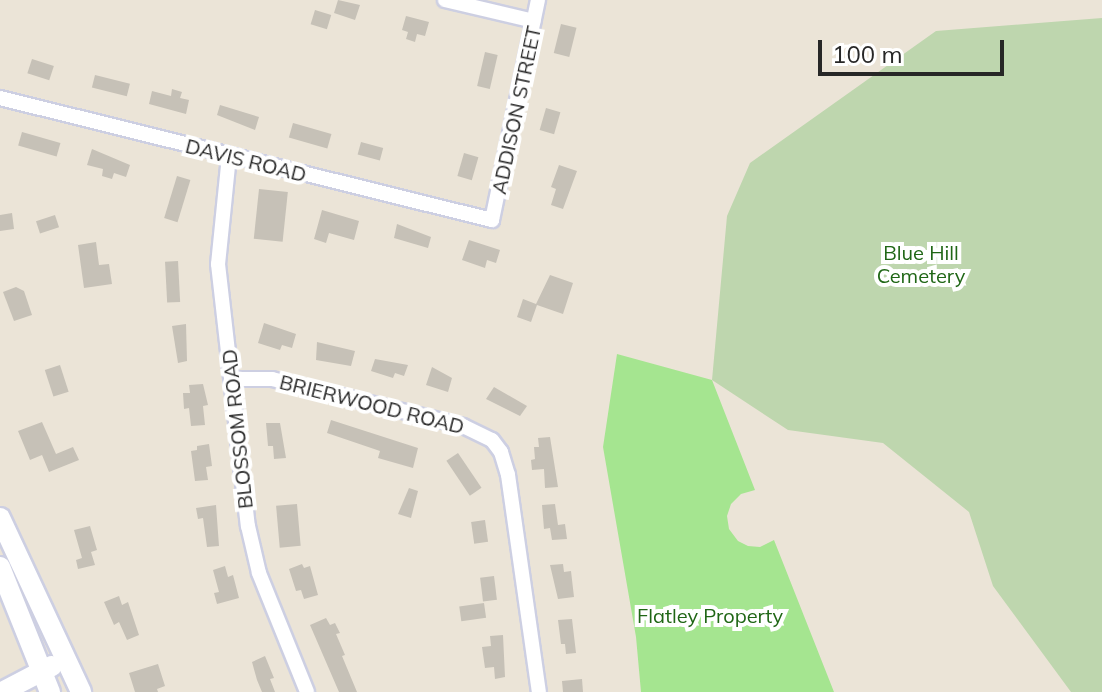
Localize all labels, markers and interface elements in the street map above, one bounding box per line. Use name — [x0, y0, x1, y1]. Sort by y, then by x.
street label: ADDISON STREET — [486, 24, 546, 196]
scale bar — [822, 24, 1008, 74]
text: 100 m — [832, 39, 903, 69]
street label: DAVIS ROAD — [183, 133, 309, 187]
park label: Blue Hill Cemetery — [877, 241, 965, 288]
street label: BLOSSOM ROAD — [217, 348, 257, 510]
street label: BRIERWOOD ROAD — [277, 369, 467, 439]
park label: Flatley Property — [637, 603, 783, 627]

